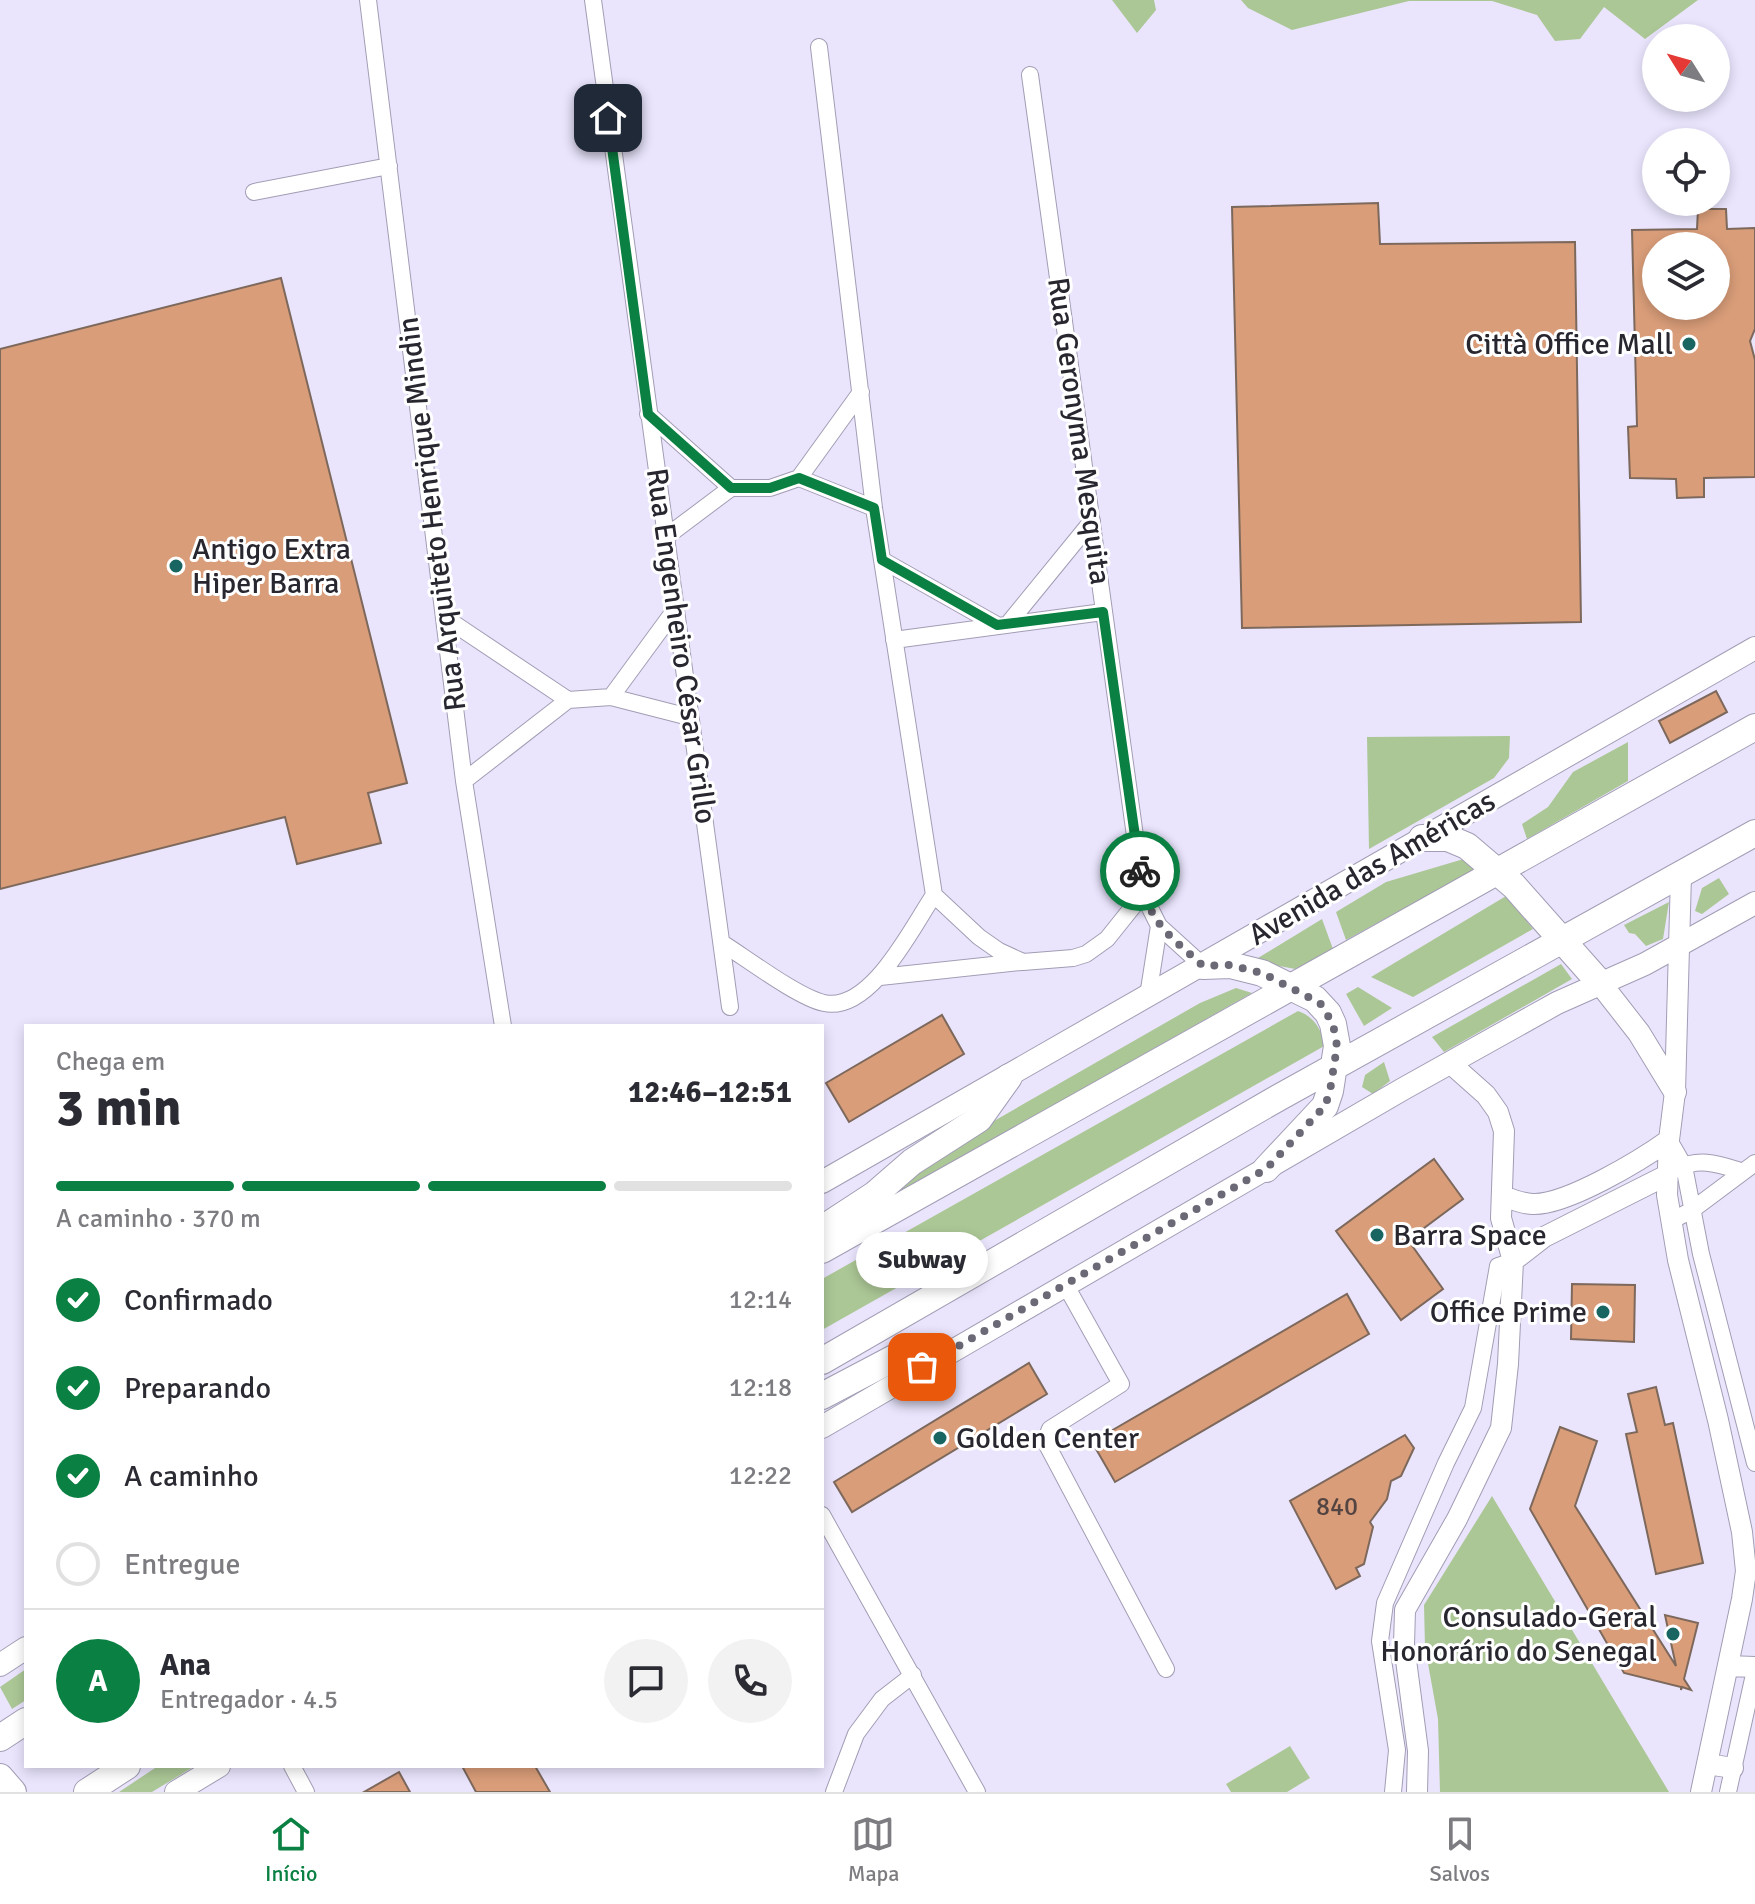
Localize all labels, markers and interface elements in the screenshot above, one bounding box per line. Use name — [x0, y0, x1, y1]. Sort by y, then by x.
north arrow — [1642, 24, 1730, 112]
map controls — [1642, 24, 1730, 320]
pin — [574, 84, 642, 152]
icon: home — [586, 96, 630, 140]
button: locate — [1642, 128, 1730, 216]
button: layers — [1642, 232, 1730, 320]
street label: Rua Geronyma Mesquita — [1039, 275, 1119, 587]
street label: Rua Arquiteto Henrique Mindin — [389, 315, 475, 713]
place label: Città Office Mall — [1465, 326, 1673, 363]
marker: Città Office Mall — [1680, 335, 1698, 353]
street label: Rua Engenheiro César Grillo — [638, 466, 724, 826]
place label: Antigo Extra Hiper Barra — [192, 531, 351, 602]
marker: Antigo Extra Hiper Barra — [167, 557, 185, 575]
street label: Avenida das Américas — [1242, 782, 1502, 954]
courier — [1100, 831, 1180, 911]
icon: bike — [1118, 849, 1162, 893]
text: Chega em — [56, 1046, 165, 1078]
text: 12:46–12:51 — [628, 1074, 792, 1111]
text: 3 min — [56, 1076, 182, 1140]
text: A caminho · 370 m — [56, 1203, 261, 1235]
place label: Barra Space — [1393, 1217, 1547, 1254]
marker: Barra Space — [1368, 1226, 1386, 1244]
callout: Subway — [856, 1231, 988, 1287]
text: Subway — [878, 1244, 966, 1276]
icon: check — [56, 1278, 100, 1322]
text: Confirmado — [124, 1282, 273, 1319]
text: 12:14 — [729, 1284, 792, 1316]
place label: Office Prime — [1430, 1294, 1587, 1331]
marker: Office Prime — [1594, 1303, 1612, 1321]
pin — [888, 1333, 956, 1401]
icon: bag — [900, 1345, 944, 1389]
icon: check — [56, 1366, 100, 1410]
text: Preparando — [124, 1370, 271, 1407]
text: 12:18 — [729, 1372, 792, 1404]
place label: Golden Center — [956, 1420, 1139, 1457]
marker: Golden Center — [931, 1429, 949, 1447]
icon: check — [56, 1454, 100, 1498]
text: A caminho — [124, 1458, 259, 1495]
text: 12:22 — [729, 1460, 792, 1492]
house number: 840 — [1316, 1491, 1358, 1523]
text: Entregue — [124, 1546, 241, 1583]
place label: Consulado-Geral Honorário do Senegal — [1380, 1599, 1657, 1670]
marker: Consulado-Geral Honorário do Senegal — [1664, 1625, 1682, 1643]
button: chat — [604, 1639, 688, 1723]
button: phone — [708, 1639, 792, 1723]
text: Ana — [160, 1647, 211, 1684]
text: A — [88, 1663, 108, 1700]
text: Entregador · 4.5 — [160, 1684, 338, 1716]
tab: Início — [265, 1812, 317, 1887]
tab: Mapa — [848, 1812, 899, 1887]
tab: Salvos — [1430, 1812, 1490, 1887]

